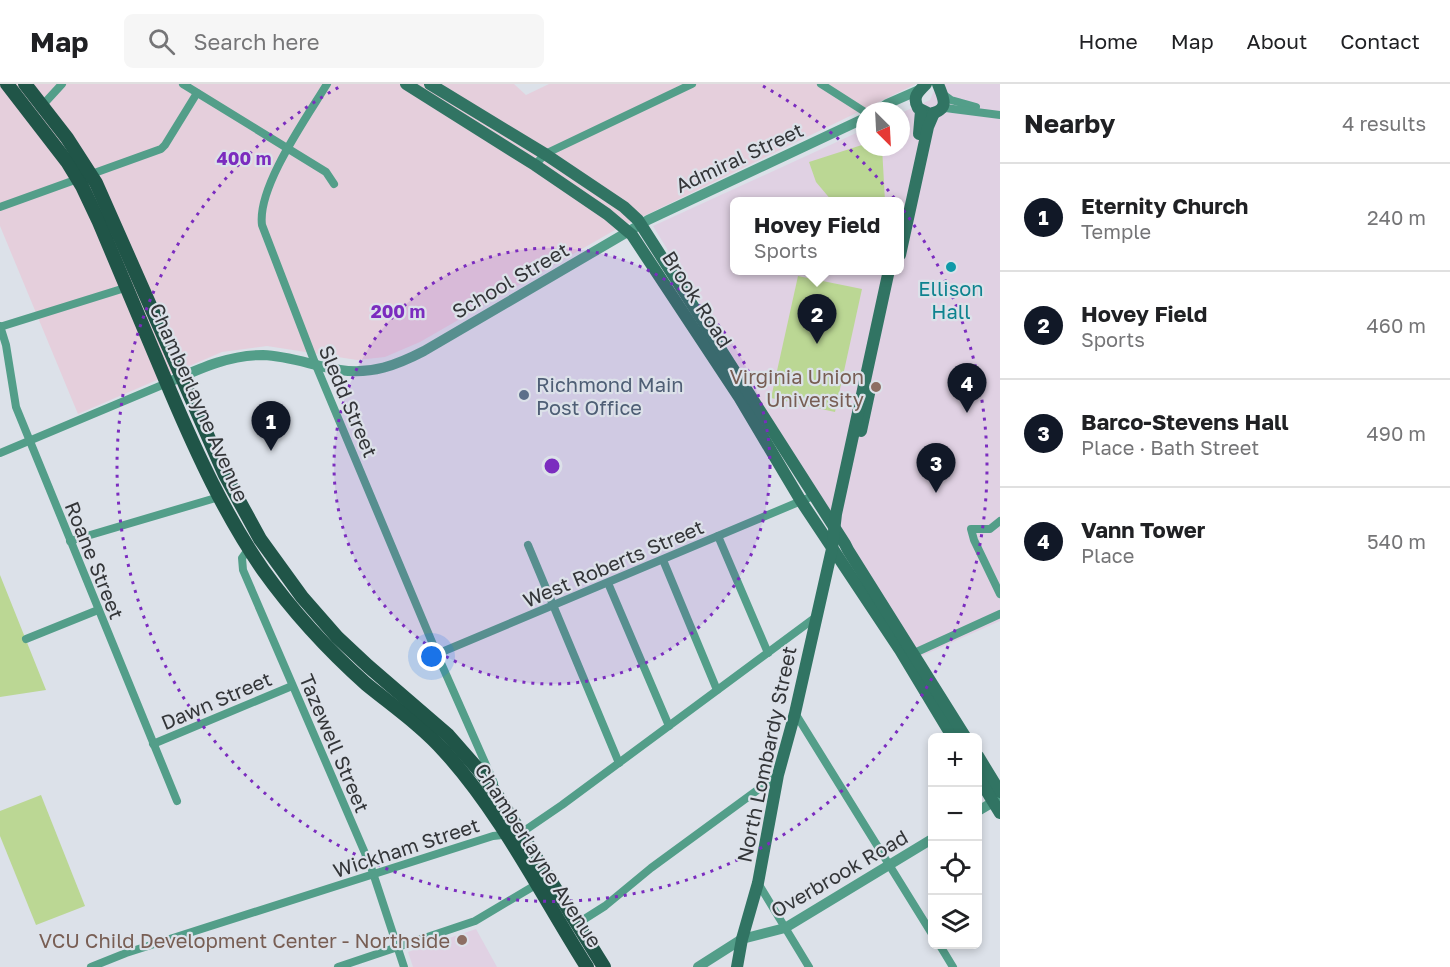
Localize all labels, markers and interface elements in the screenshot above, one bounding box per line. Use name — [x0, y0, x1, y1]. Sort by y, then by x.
search box — [124, 14, 544, 68]
text: Map — [30, 25, 88, 58]
icon: search — [145, 25, 178, 58]
text: Search here — [193, 28, 319, 55]
text: Home — [1078, 28, 1138, 54]
text: Map — [1171, 28, 1214, 54]
text: About — [1247, 28, 1307, 54]
text: Contact — [1340, 28, 1420, 54]
north arrow — [856, 102, 910, 156]
text: Nearby — [1024, 108, 1115, 139]
text: 4 results — [1342, 111, 1426, 135]
street label: Admiral Street — [671, 117, 807, 197]
text: 400 m — [217, 147, 271, 169]
text: Eternity Church — [1081, 192, 1248, 219]
popup — [730, 197, 904, 275]
text: 1 — [1038, 205, 1049, 229]
text: 240 m — [1367, 205, 1426, 229]
text: Hovey Field — [754, 211, 880, 238]
text: Temple — [1081, 219, 1151, 243]
street label: School Street — [447, 237, 573, 323]
text: Sports — [754, 238, 818, 262]
street label: Brook Road — [658, 246, 738, 352]
marker: Ellison Hall — [944, 260, 958, 274]
place label: Ellison Hall — [918, 276, 984, 323]
pin: 2 — [798, 294, 836, 344]
street label: Chamberlayne Avenue — [145, 299, 255, 505]
text: 200 m — [371, 300, 425, 322]
text: Hovey Field — [1081, 300, 1207, 327]
text: 2 — [1037, 313, 1050, 337]
text: 460 m — [1367, 313, 1426, 337]
text: Sports — [1081, 327, 1145, 351]
street label: Sledd Street — [315, 341, 383, 461]
place label: Virginia Union University — [729, 364, 864, 411]
pin: 4 — [948, 364, 986, 413]
place label: Richmond Main Post Office — [536, 372, 684, 419]
marker: Virginia Union University — [869, 380, 883, 394]
marker: Richmond Main Post Office — [517, 388, 531, 402]
pin: 1 — [252, 402, 290, 451]
text: Barco-Stevens Hall — [1081, 408, 1289, 435]
text: 3 — [1037, 421, 1050, 445]
text: 490 m — [1367, 421, 1426, 445]
text: Place · Bath Street — [1081, 435, 1259, 459]
pin: 3 — [916, 444, 956, 493]
centre of rings — [542, 456, 562, 476]
street label: Roane Street — [60, 498, 130, 622]
street label: West Roberts Street — [519, 514, 707, 612]
text: Vann Tower — [1081, 516, 1205, 543]
text: 4 — [1037, 529, 1050, 553]
text: 540 m — [1367, 529, 1426, 553]
text: Place — [1081, 543, 1134, 567]
your location — [417, 642, 446, 671]
street label: North Lombardy Street — [731, 644, 801, 864]
street label: Dawn Street — [157, 666, 275, 734]
street label: Tazewell Street — [295, 670, 375, 816]
map controls — [928, 733, 982, 949]
button: + — [928, 733, 982, 787]
street label: Chamberlayne Avenue — [470, 758, 608, 952]
button: − — [928, 787, 982, 841]
street label: Wickham Street — [330, 812, 482, 882]
street label: Overbrook Road — [766, 824, 912, 922]
button: locate — [928, 841, 982, 895]
button: layers — [928, 895, 982, 949]
place label: VCU Child Development Center - Northside — [39, 928, 450, 952]
marker: VCU Child Development Center - Northside — [455, 933, 469, 947]

